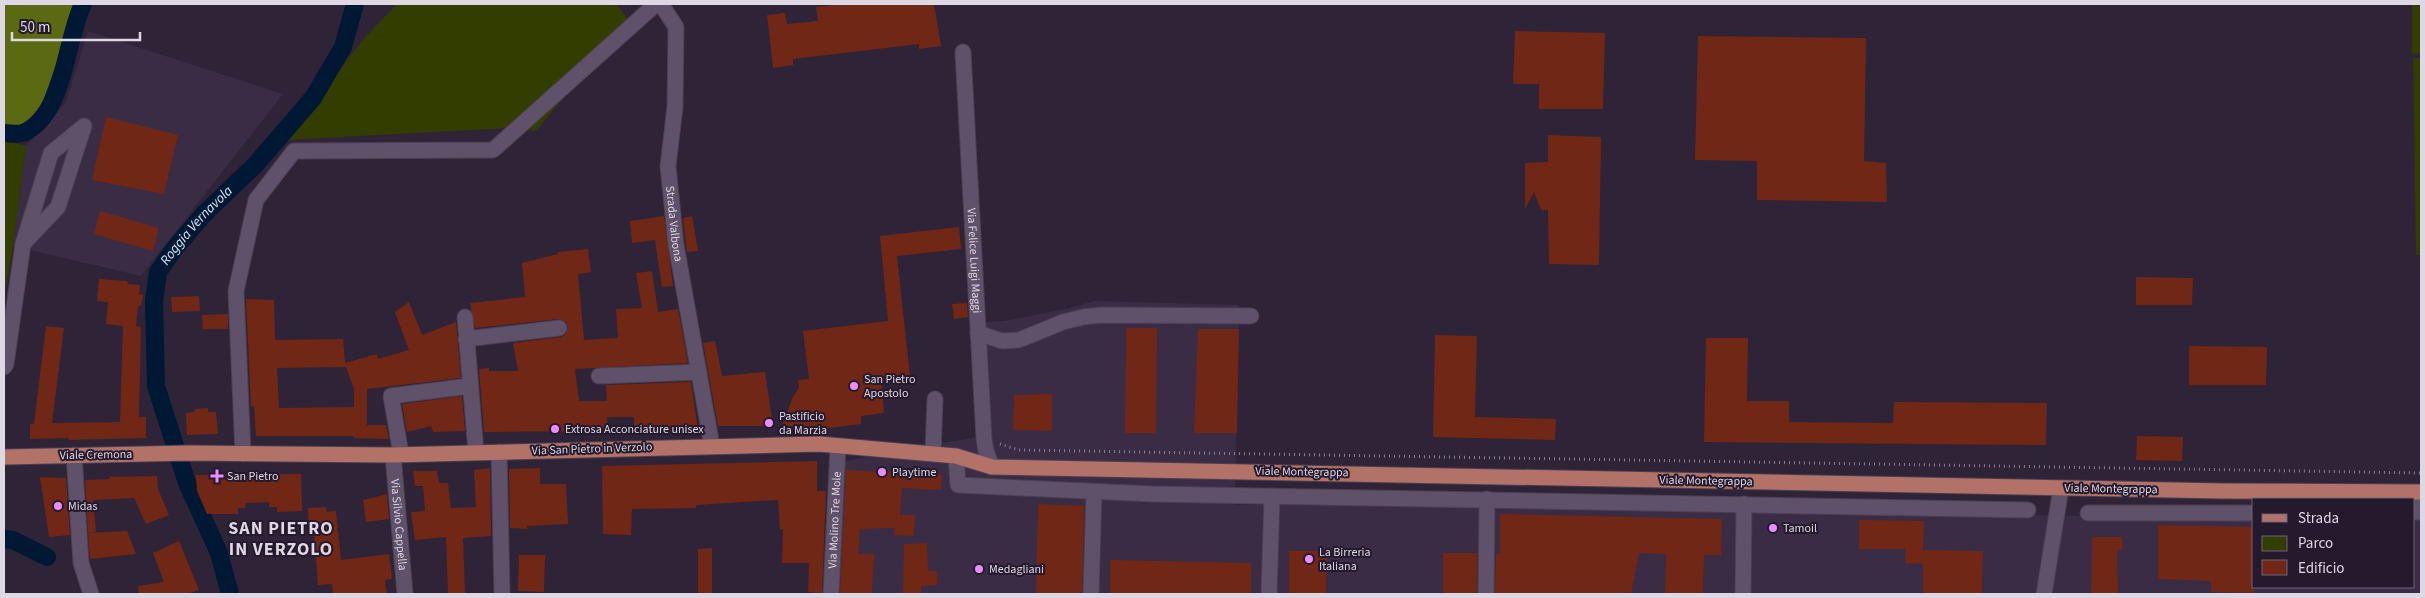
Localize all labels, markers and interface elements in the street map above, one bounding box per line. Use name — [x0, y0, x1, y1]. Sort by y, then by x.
scale bar — [12, 10, 140, 42]
text: 50 m — [20, 17, 50, 38]
water label: Roggia Vernavola — [156, 181, 238, 270]
street label: Strada Valbona — [662, 185, 687, 263]
street label: Via Felice Luigi Maggi — [963, 208, 986, 314]
place label: San Pietro Apostolo — [864, 371, 916, 402]
marker: San Pietro Apostolo — [848, 380, 860, 392]
place label: Pastificio da Marzia — [779, 408, 827, 439]
marker: Pastificio da Marzia — [763, 417, 775, 429]
place label: Extrosa Acconciature unisex — [565, 421, 704, 438]
marker: Extrosa Acconciature unisex — [549, 423, 561, 435]
street label: Via San Pietro in Verzolo — [531, 438, 653, 460]
street label: Viale Cremona — [60, 446, 132, 464]
street label: Viale Montegrappa — [1255, 463, 1349, 481]
place label: Playtime — [892, 464, 936, 481]
marker: Playtime — [876, 466, 888, 478]
place label: San Pietro — [227, 468, 279, 485]
marker: San Pietro — [211, 470, 223, 482]
street label: Via Molino Tre Mole — [824, 471, 845, 569]
street label: Viale Montegrappa — [1659, 472, 1753, 490]
street label: Via Silvio Cappella — [387, 478, 411, 571]
street label: Viale Montegrappa — [2064, 480, 2158, 498]
place label: Midas — [68, 498, 97, 515]
legend — [2252, 498, 2415, 588]
marker: Midas — [52, 500, 64, 512]
text: Strada — [2298, 508, 2339, 529]
district label: SAN PIETRO IN VERZOLO — [228, 516, 334, 562]
place label: Tamoil — [1783, 520, 1817, 537]
marker: Tamoil — [1767, 522, 1779, 534]
text: Parco — [2298, 533, 2333, 554]
place label: La Birreria Italiana — [1319, 544, 1371, 575]
marker: La Birreria Italiana — [1303, 553, 1315, 565]
text: Edificio — [2298, 558, 2345, 579]
place label: Medagliani — [989, 561, 1044, 578]
marker: Medagliani — [973, 563, 985, 575]

